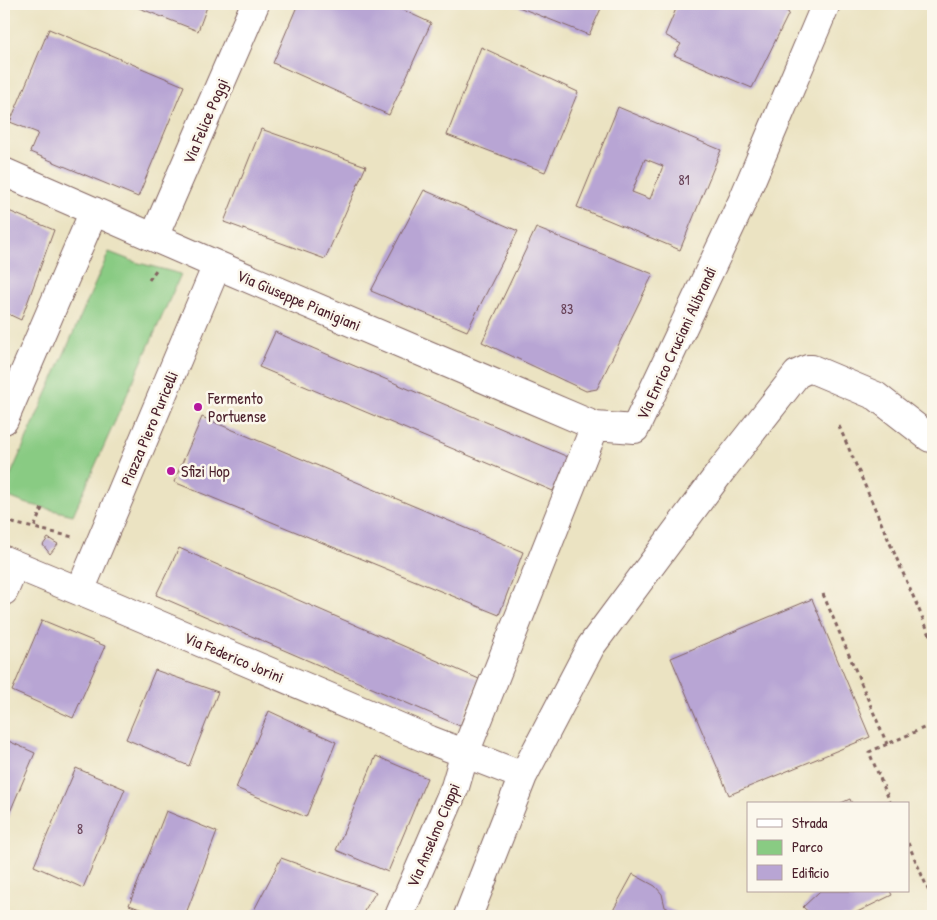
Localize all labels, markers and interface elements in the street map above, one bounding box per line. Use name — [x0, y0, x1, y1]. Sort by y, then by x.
street label: Via Felice Poggi — [177, 75, 233, 167]
house number: 81 — [678, 170, 690, 189]
street label: Via Enrico Cruciani Alibrandi — [631, 263, 721, 423]
street label: Via Giuseppe Pianigiani — [234, 264, 364, 336]
house number: 83 — [561, 299, 573, 318]
street label: Piazza Piero Puricelli — [115, 368, 183, 488]
place label: Fermento Portuense — [207, 387, 267, 427]
marker: Fermento Portuense — [192, 401, 204, 413]
place label: Sfizi Hop — [181, 460, 230, 482]
marker: Sfizi Hop — [165, 465, 177, 477]
street label: Via Federico Jorini — [181, 626, 287, 688]
street label: Via Anselmo Ciappi — [401, 779, 465, 891]
legend — [747, 802, 910, 892]
text: Strada — [792, 812, 828, 833]
house number: 8 — [77, 819, 83, 838]
text: Parco — [792, 836, 823, 857]
text: Edificio — [792, 862, 829, 883]

